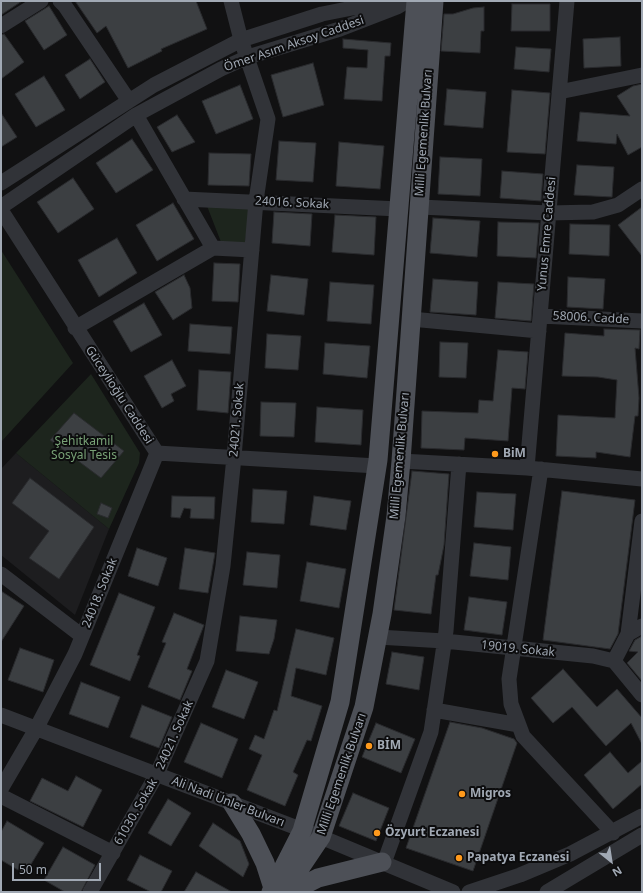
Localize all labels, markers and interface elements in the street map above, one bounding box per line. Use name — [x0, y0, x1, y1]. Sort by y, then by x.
street label: Ömer Asım Aksoy Caddesi — [222, 13, 366, 75]
street label: Milli Egemenlik Bulvarı — [412, 69, 436, 197]
street label: Yunus Emre Caddesi — [535, 176, 559, 292]
street label: 24016. Sokak — [255, 194, 329, 212]
street label: 58006. Cadde — [552, 309, 630, 327]
street label: Güceylioğlu Caddesi — [82, 343, 156, 447]
street label: 24021. Sokak — [227, 382, 247, 458]
street label: Milli Egemenlik Bulvarı — [387, 392, 413, 520]
park label: Şehitkamil Sosyal Tesis — [51, 435, 117, 463]
place label: BiM — [503, 447, 526, 461]
marker: BiM — [490, 449, 500, 459]
street label: 24018. Sokak — [79, 556, 121, 630]
street label: 19019. Sokak — [480, 638, 556, 660]
street label: 24021. Sokak — [153, 698, 197, 772]
street label: Milli Egemenlik Bulvarı — [314, 711, 370, 837]
place label: BİM — [377, 739, 401, 753]
marker: BİM — [364, 741, 374, 751]
street label: Ali Nadi Ünler Bulvarı — [170, 774, 286, 830]
street label: 61030. Sokak — [111, 776, 161, 848]
place label: Migros — [470, 787, 511, 801]
marker: Migros — [457, 789, 467, 799]
place label: Özyurt Eczanesi — [385, 826, 479, 840]
marker: Özyurt Eczanesi — [372, 828, 382, 838]
north arrow — [591, 841, 631, 881]
place label: Papatya Eczanesi — [467, 851, 569, 865]
marker: Papatya Eczanesi — [454, 853, 464, 863]
scale bar — [14, 855, 103, 881]
text: 50 m — [19, 861, 47, 878]
text: N — [610, 863, 625, 881]

